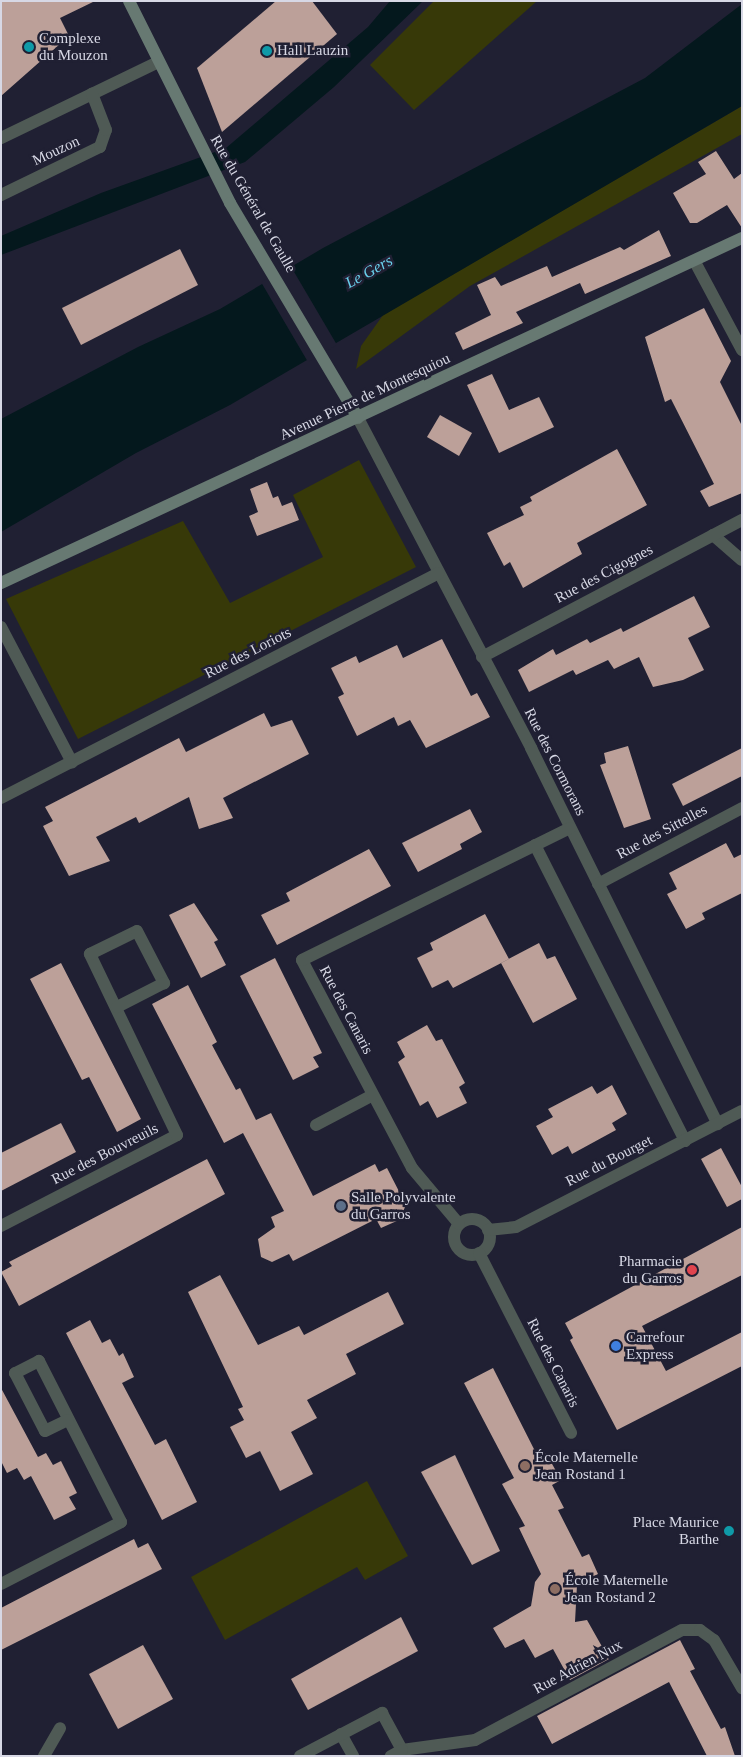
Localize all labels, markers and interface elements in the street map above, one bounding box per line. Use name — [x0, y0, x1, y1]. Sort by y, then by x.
place label: Complexe du Mouzon — [39, 29, 108, 64]
marker: Complexe du Mouzon — [23, 41, 35, 53]
place label: Hall Lauzin — [277, 42, 348, 60]
marker: Hall Lauzin — [261, 45, 273, 57]
street label: Mouzon — [30, 132, 82, 170]
street label: Rue du Général de Gaulle — [206, 132, 300, 276]
water label: Le Gers — [342, 251, 396, 293]
street label: Avenue Pierre de Montesquiou — [277, 350, 453, 444]
street label: Rue des Cigognes — [552, 541, 656, 607]
street label: Rue des Loriots — [202, 623, 294, 683]
street label: Rue des Cormorans — [520, 705, 590, 819]
street label: Rue des Sittelles — [614, 801, 710, 863]
street label: Rue des Canaris — [315, 963, 377, 1057]
street label: Rue des Bouvreuils — [49, 1119, 161, 1189]
street label: Rue du Bourget — [563, 1131, 655, 1191]
place label: Salle Polyvalente du Garros — [351, 1188, 456, 1223]
marker: Salle Polyvalente du Garros — [335, 1200, 347, 1212]
place label: Pharmacie du Garros — [619, 1252, 682, 1287]
marker: Pharmacie du Garros — [686, 1264, 698, 1276]
street label: Rue des Canaris — [523, 1315, 583, 1411]
place label: Carrefour Express — [626, 1328, 684, 1363]
marker: Carrefour Express — [610, 1340, 622, 1352]
place label: École Maternelle Jean Rostand 1 — [535, 1448, 638, 1483]
marker: École Maternelle Jean Rostand 1 — [519, 1460, 531, 1472]
place label: Place Maurice Barthe — [633, 1513, 719, 1548]
marker: Place Maurice Barthe — [723, 1525, 735, 1537]
place label: École Maternelle Jean Rostand 2 — [565, 1571, 668, 1606]
marker: École Maternelle Jean Rostand 2 — [549, 1583, 561, 1595]
street label: Rue Adrien Nux — [530, 1636, 626, 1698]

